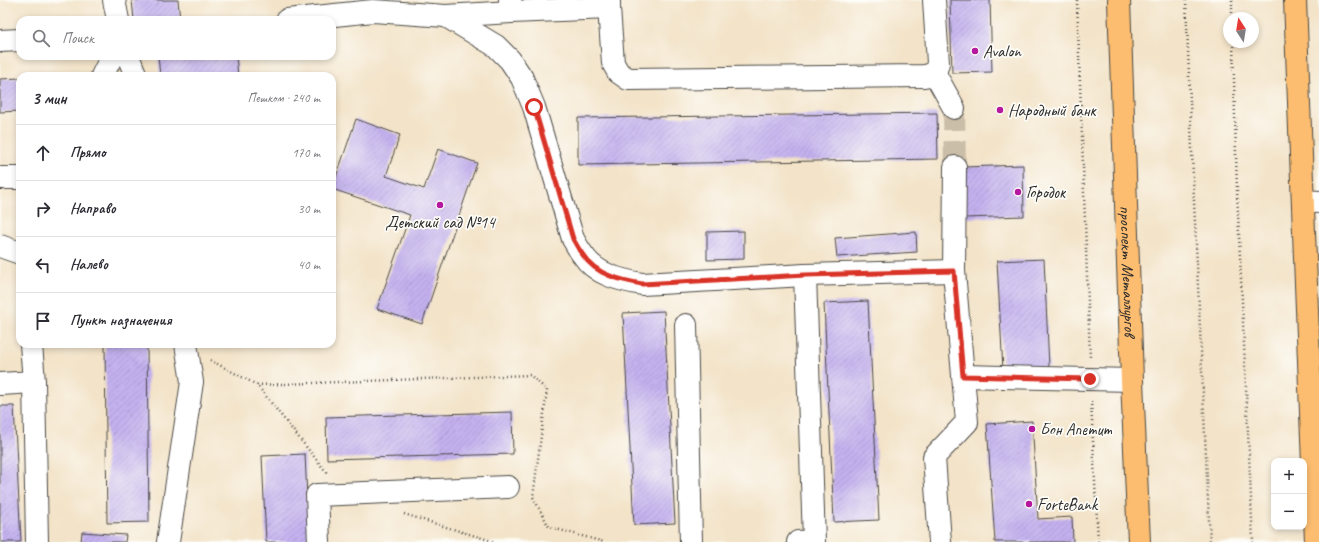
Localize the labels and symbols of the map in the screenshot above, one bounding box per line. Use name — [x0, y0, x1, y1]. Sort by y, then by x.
north arrow — [1223, 12, 1259, 48]
place label: Avalon — [983, 41, 1022, 62]
marker: Avalon — [970, 46, 980, 56]
route start — [525, 98, 543, 116]
place label: Народный банк — [1008, 100, 1098, 121]
marker: Народный банк — [995, 105, 1005, 115]
place label: Городок — [1026, 182, 1067, 203]
marker: Городок — [1013, 187, 1023, 197]
marker: Детский сад №14 — [435, 200, 445, 210]
street label: проспект Металлургов — [1116, 205, 1141, 340]
place label: Детский сад №14 — [385, 212, 497, 233]
route end — [1081, 370, 1099, 388]
place label: Бон Апетит — [1040, 419, 1112, 440]
marker: Бон Апетит — [1027, 424, 1037, 434]
place label: ForteBank — [1037, 494, 1099, 515]
marker: ForteBank — [1024, 499, 1034, 509]

